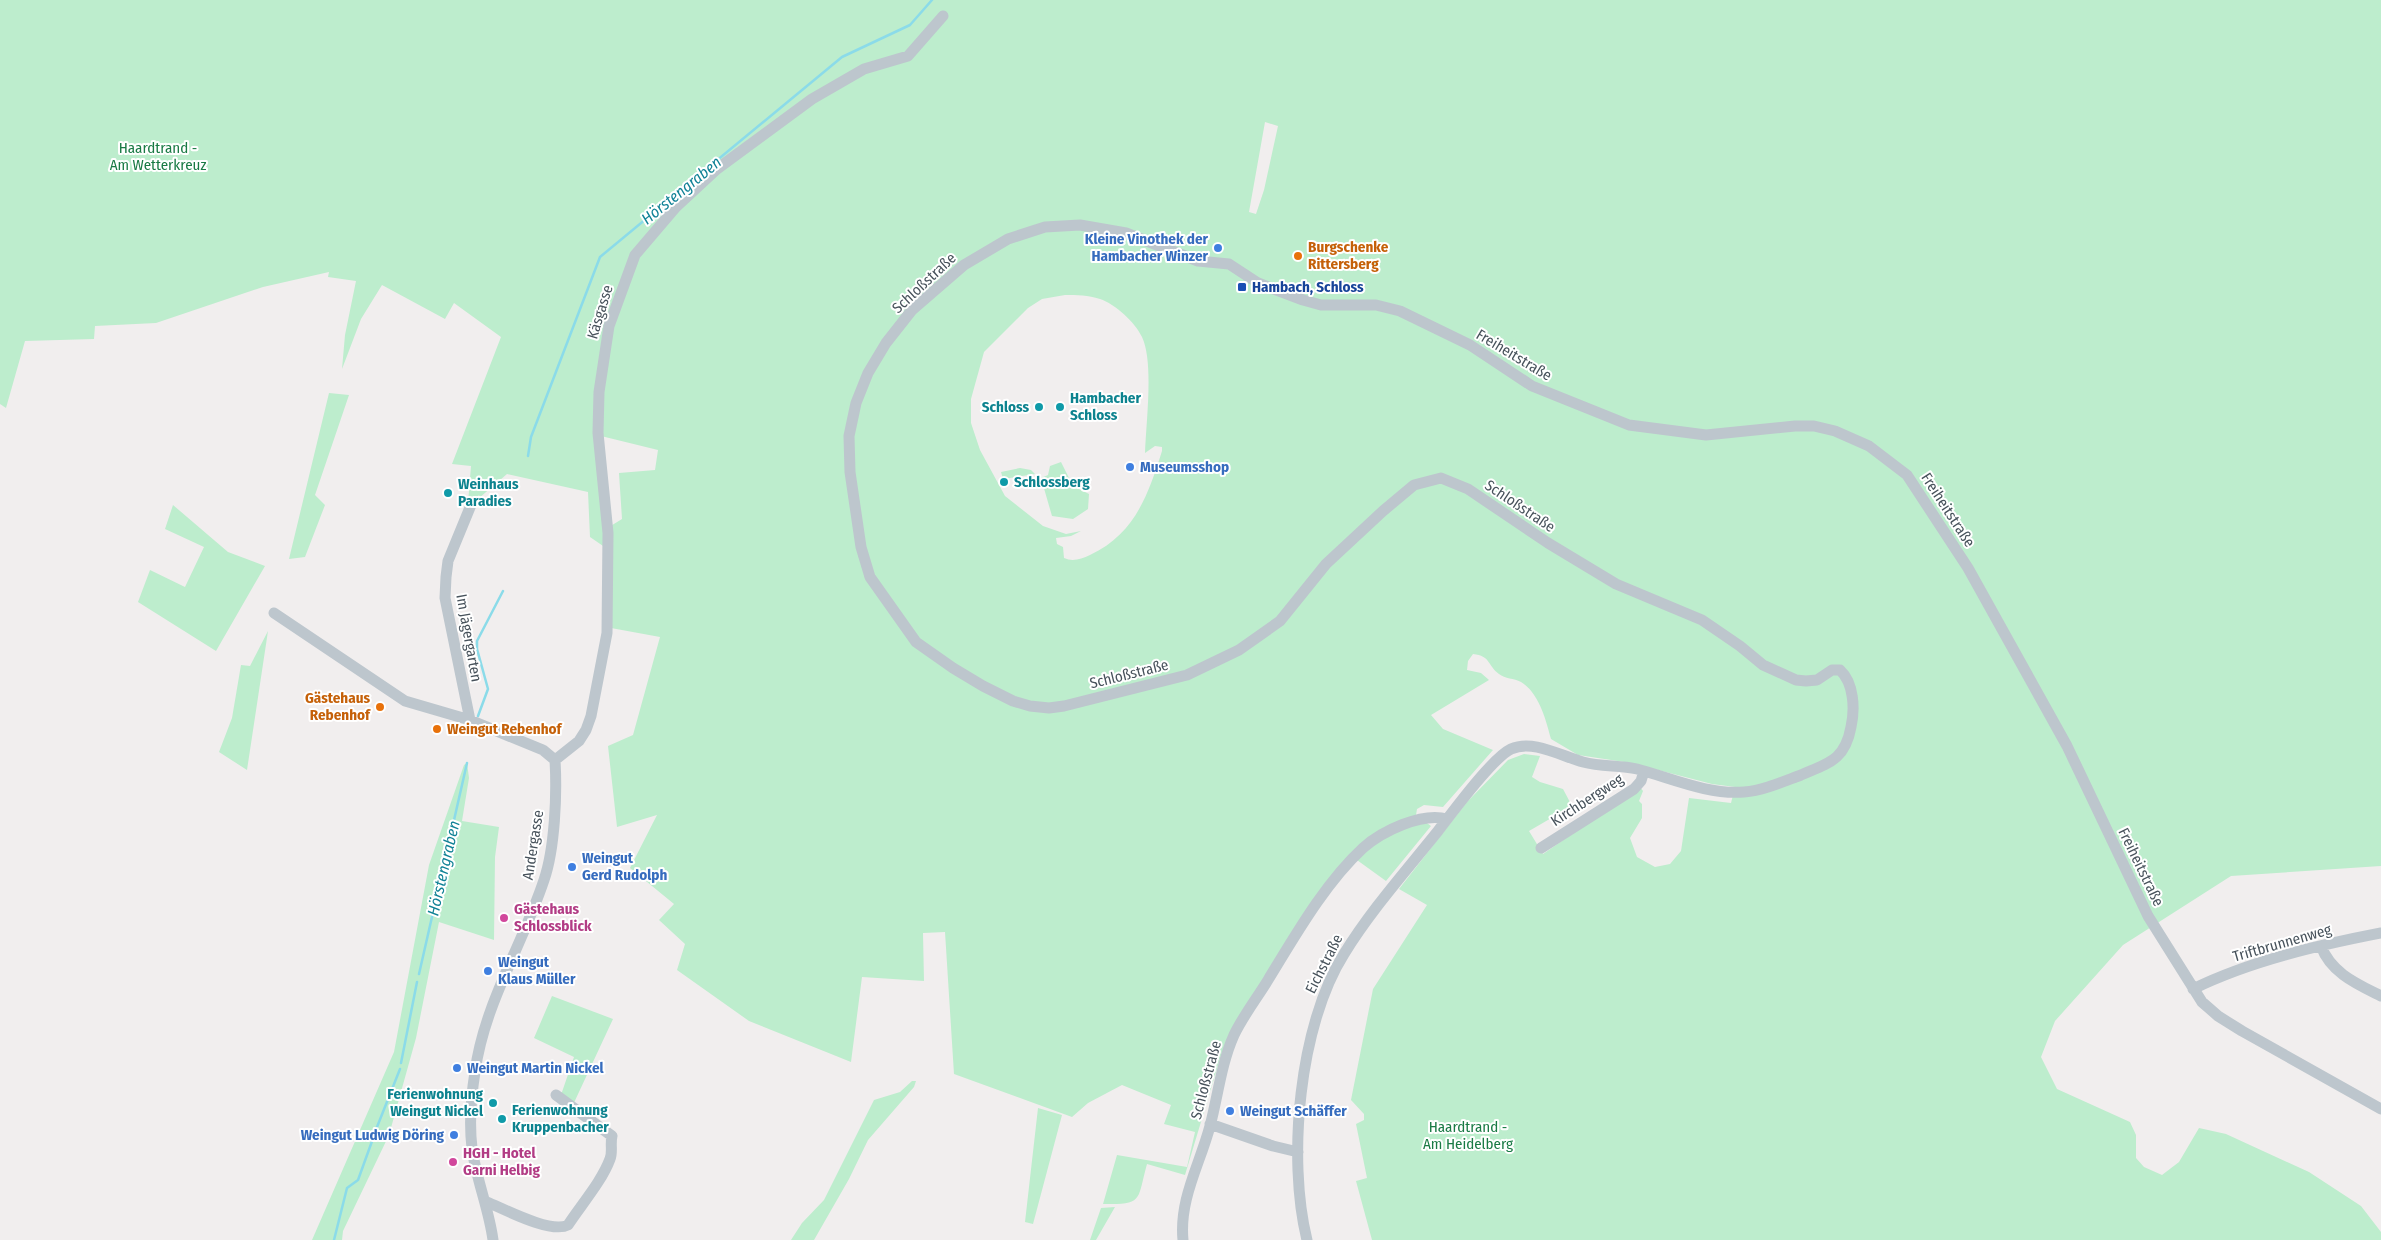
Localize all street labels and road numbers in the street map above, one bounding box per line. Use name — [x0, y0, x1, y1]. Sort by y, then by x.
street label: Schloßstraße — [888, 249, 960, 317]
street label: Käsgasse — [583, 283, 617, 341]
street label: Freiheitstraße — [1473, 325, 1555, 385]
street label: Freiheitstraße — [1917, 469, 1979, 551]
street label: Schloßstraße — [1482, 476, 1558, 536]
street label: Im Jägergarten — [452, 593, 486, 683]
street label: Schloßstraße — [1088, 656, 1170, 692]
street label: Kirchbergweg — [1547, 770, 1627, 830]
street label: Andergasse — [519, 809, 547, 881]
street label: Freiheitstraße — [2114, 825, 2168, 909]
street label: Triftbrunnenweg — [2231, 920, 2333, 966]
street label: Eichstraße — [1301, 931, 1347, 997]
street label: Schloßstraße — [1187, 1039, 1225, 1121]

